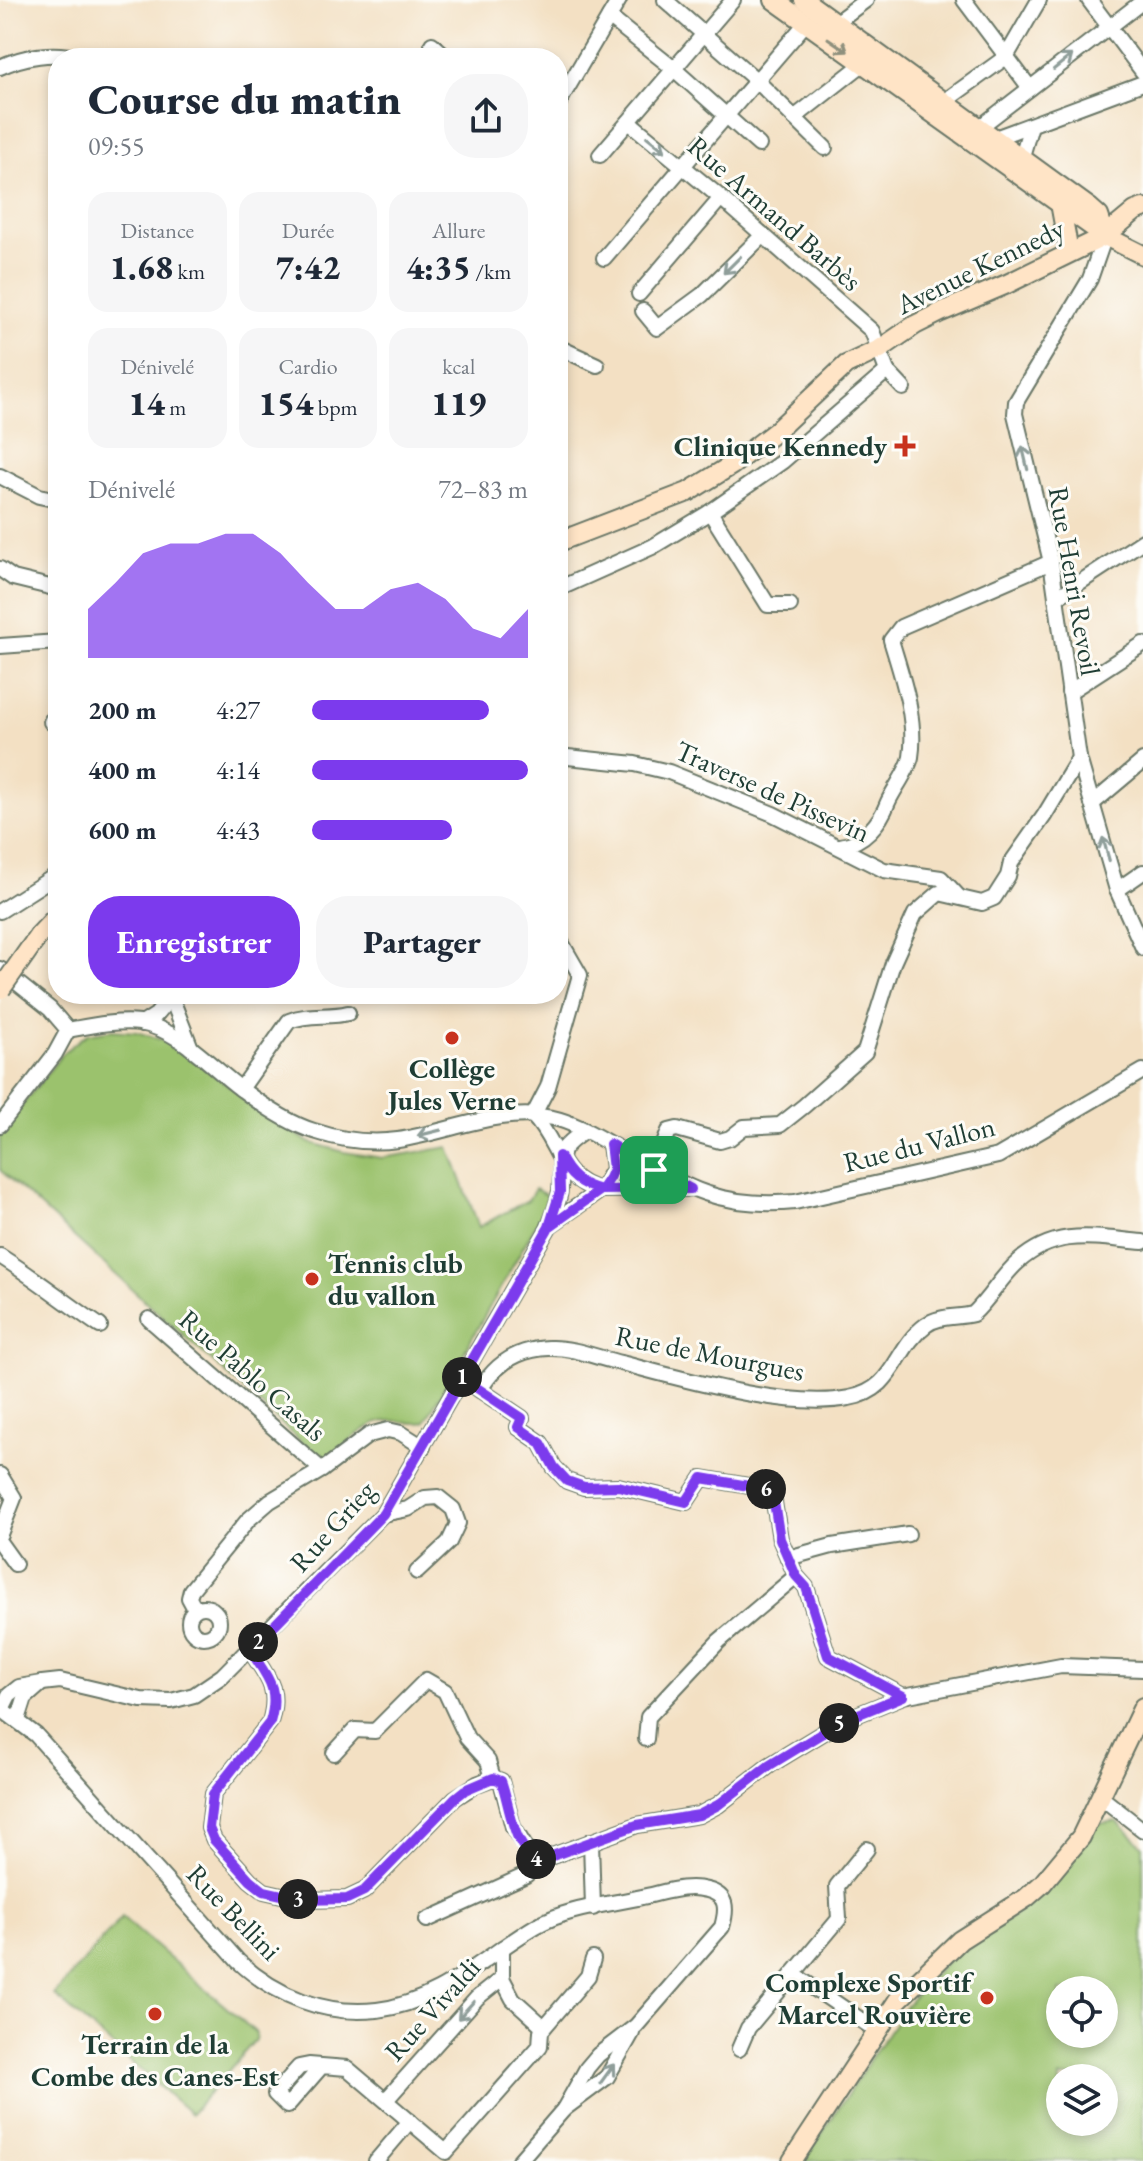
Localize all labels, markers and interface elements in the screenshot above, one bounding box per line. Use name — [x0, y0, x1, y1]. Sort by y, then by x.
one-way arrow — [826, 37, 849, 53]
one-way arrow — [1052, 54, 1073, 71]
text: Course du matin — [88, 70, 401, 127]
button: share — [444, 74, 528, 158]
street label: Rue Armand Barbès — [681, 128, 869, 298]
text: 09:55 — [88, 129, 144, 163]
one-way arrow — [645, 135, 666, 153]
street label: Avenue Kennedy — [889, 209, 1071, 323]
text: Distance — [121, 216, 194, 245]
text: Durée — [282, 216, 334, 245]
text: Allure — [432, 216, 485, 245]
text: 1.68 — [110, 245, 173, 289]
text: 7:42 — [276, 245, 340, 289]
text: 4:35 — [406, 245, 471, 289]
one-way arrow — [723, 255, 742, 274]
text: km — [173, 257, 205, 286]
text: /km — [471, 257, 511, 286]
text: Dénivelé — [120, 352, 194, 381]
text: Cardio — [278, 352, 338, 381]
text: kcal — [442, 352, 475, 381]
text: 14 — [128, 381, 165, 425]
text: 154 — [258, 381, 313, 425]
text: 119 — [431, 381, 486, 425]
text: m — [165, 393, 186, 422]
text: bpm — [313, 393, 358, 422]
place label: Clinique Kennedy — [674, 428, 888, 464]
marker: Clinique Kennedy — [894, 435, 916, 457]
one-way arrow — [1017, 446, 1032, 471]
text: Dénivelé — [88, 472, 175, 506]
text: 72–83 m — [438, 472, 528, 506]
street label: Rue Henri Revoil — [1041, 484, 1109, 679]
text: 200 m — [88, 693, 156, 727]
text: 4:27 — [216, 693, 260, 727]
street label: Traverse de Pissevin — [670, 732, 876, 850]
text: 400 m — [88, 753, 156, 787]
text: 4:14 — [216, 753, 260, 787]
text: 600 m — [88, 813, 156, 847]
text: 4:43 — [216, 813, 260, 847]
one-way arrow — [1097, 837, 1112, 863]
button: Enregistrer — [88, 896, 300, 988]
button: Partager — [316, 896, 528, 988]
marker: Collège Jules Verne — [443, 1029, 461, 1047]
place label: Collège Jules Verne — [385, 1050, 516, 1118]
street label: Rue du Vallon — [839, 1108, 999, 1180]
one-way arrow — [416, 1126, 442, 1141]
pin — [620, 1136, 688, 1204]
icon: arrive — [632, 1148, 676, 1192]
place label: Tennis club du vallon — [328, 1245, 463, 1313]
marker: Tennis club du vallon — [303, 1270, 321, 1288]
street label: Rue Pablo Casals — [172, 1301, 334, 1449]
street label: Rue de Mourgues — [613, 1317, 807, 1389]
pin: 1 — [442, 1357, 482, 1397]
text: 1 — [456, 1362, 468, 1391]
pin: 6 — [746, 1469, 786, 1509]
street label: Rue Grieg — [281, 1472, 383, 1579]
text: 6 — [760, 1474, 772, 1503]
pin: 2 — [238, 1622, 278, 1662]
text: 2 — [252, 1627, 264, 1656]
pin: 5 — [819, 1703, 859, 1743]
text: 5 — [833, 1708, 845, 1737]
pin: 4 — [516, 1839, 556, 1879]
text: 4 — [530, 1844, 542, 1873]
street label: Rue Bellini — [179, 1856, 289, 1968]
pin: 3 — [278, 1879, 318, 1919]
text: 3 — [292, 1884, 304, 1913]
street label: Rue Vivaldi — [376, 1950, 488, 2068]
place label: Complexe Sportif Marcel Rouvière — [765, 1964, 975, 2032]
map controls — [1046, 1976, 1118, 2136]
button: locate — [1046, 1976, 1118, 2048]
marker: Complexe Sportif Marcel Rouvière — [978, 1989, 996, 2007]
one-way arrow — [457, 1999, 475, 2019]
marker: Terrain de la Combe des Canes-Est — [146, 2005, 164, 2023]
place label: Terrain de la Combe des Canes-Est — [31, 2026, 279, 2094]
one-way arrow — [599, 2063, 615, 2085]
button: layers — [1046, 2064, 1118, 2136]

